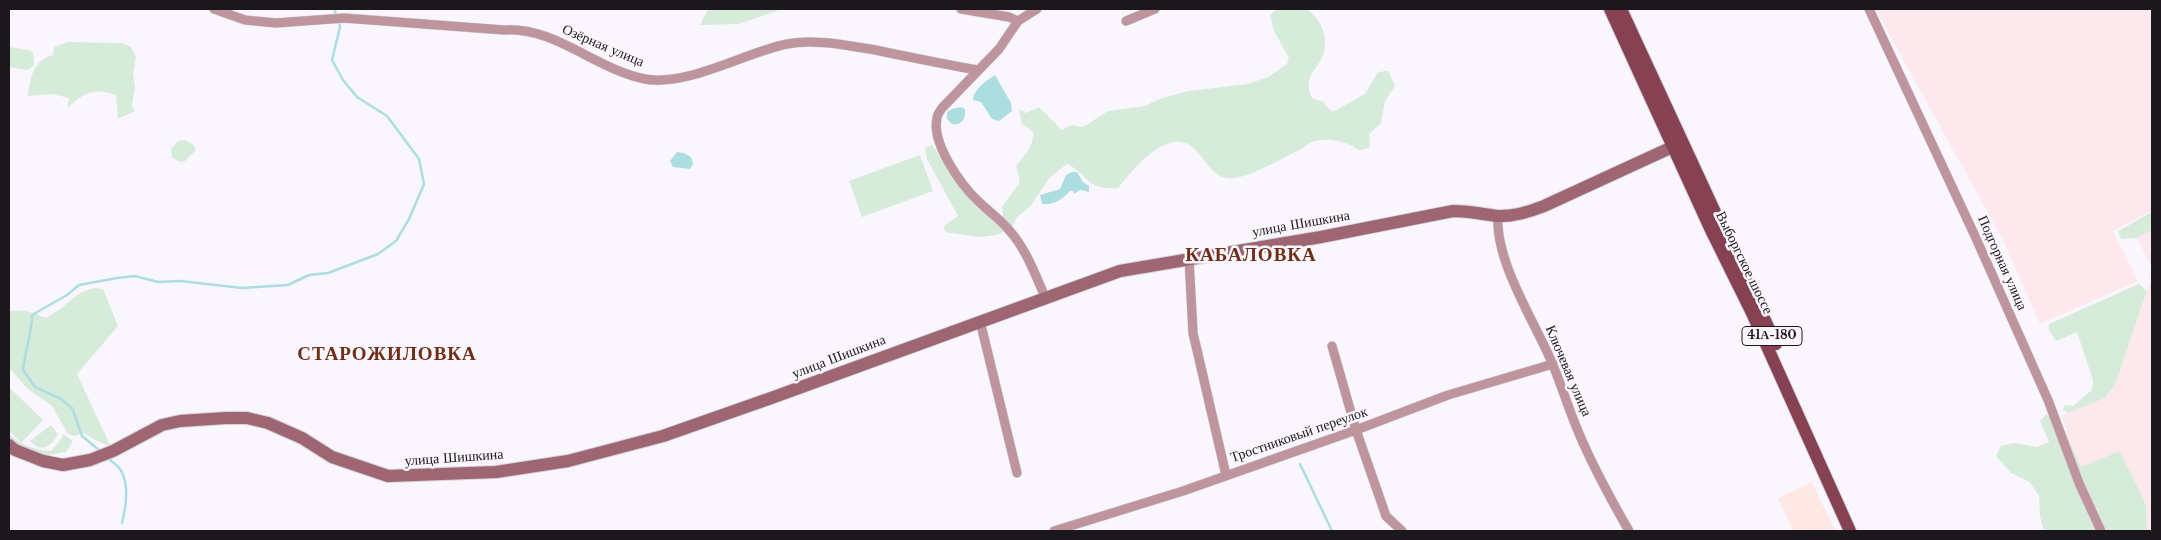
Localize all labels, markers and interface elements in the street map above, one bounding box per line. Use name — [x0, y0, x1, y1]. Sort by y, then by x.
street label: Озёрная улица — [559, 21, 647, 71]
street label: улица Шишкина — [1251, 207, 1351, 241]
street label: Выборгское шоссе — [1712, 209, 1776, 317]
street label: Подгорная улица — [1974, 213, 2030, 313]
district label: КАБАЛОВКА — [1184, 245, 1318, 267]
street label: Ключевая улица — [1541, 323, 1595, 419]
road number: 41А-180 — [1742, 326, 1802, 346]
street label: улица Шишкина — [790, 331, 888, 383]
district label: СТАРОЖИЛОВКА — [296, 344, 478, 366]
street label: Тростниковый переулок — [1228, 404, 1370, 466]
street label: улица Шишкина — [404, 446, 504, 470]

